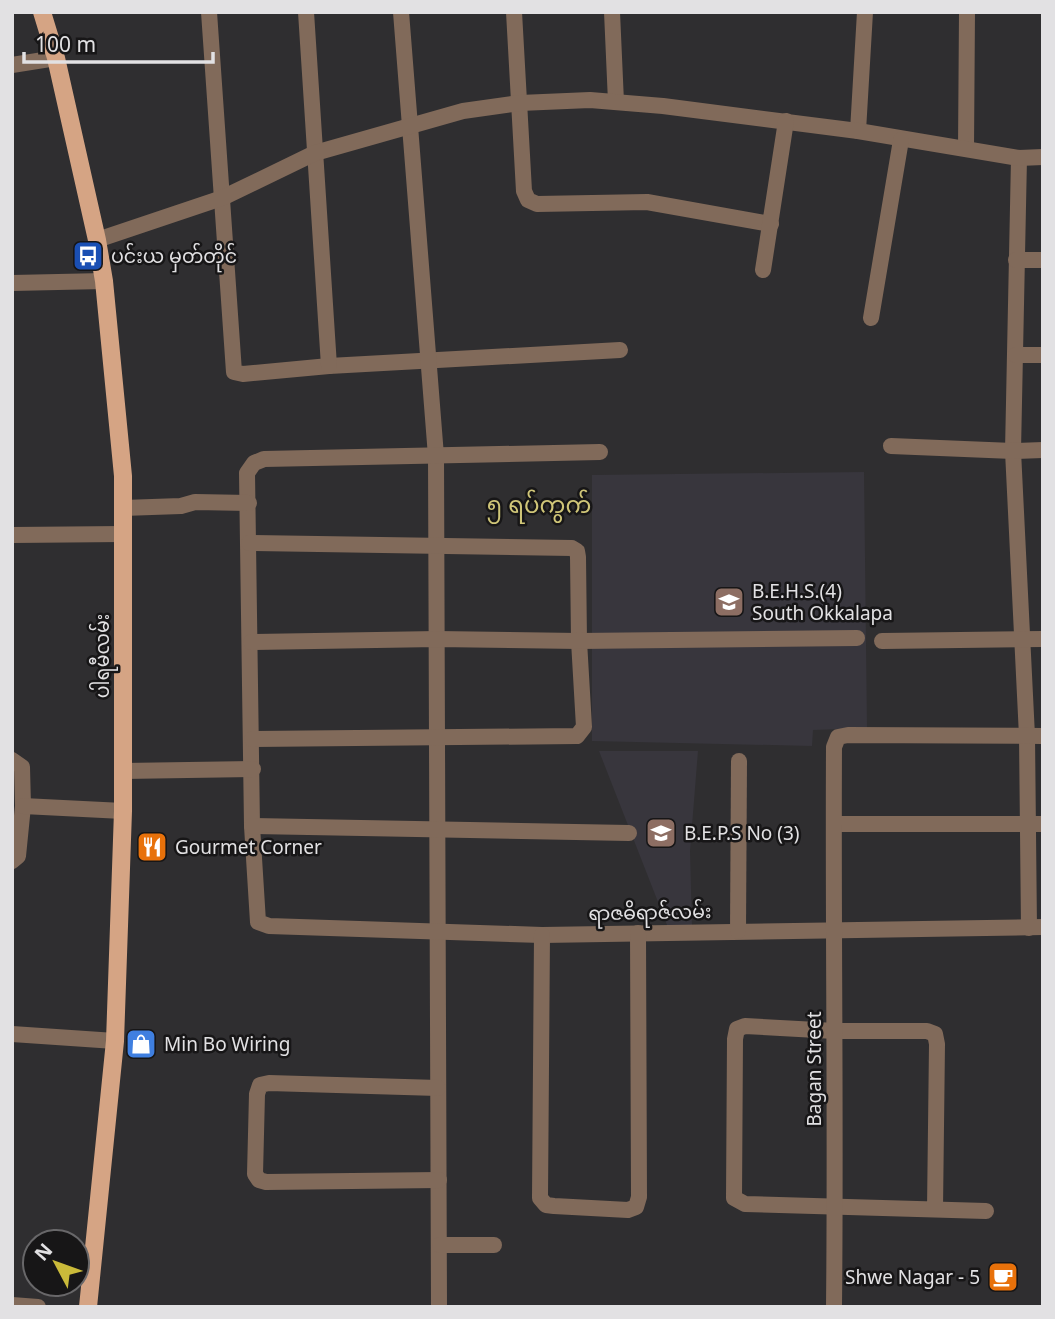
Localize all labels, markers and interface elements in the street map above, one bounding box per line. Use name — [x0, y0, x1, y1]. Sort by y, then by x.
scale bar — [24, 21, 214, 65]
text: 100 m — [35, 30, 96, 58]
bus stop icon: ပင်းယ မှတ်တိုင် — [71, 239, 105, 273]
place label: ပင်းယ မှတ်တိုင် — [111, 242, 237, 273]
district label: ၅ ရပ်ကွက် — [487, 488, 591, 524]
place label: B.E.H.S.(4) South Okkalapa — [752, 578, 893, 626]
school or university icon: B.E.H.S.(4) South Okkalapa — [712, 585, 746, 619]
street label: ပါရမီလမ်း — [88, 614, 118, 698]
school or university icon: B.E.P.S No (3) — [644, 816, 678, 850]
place label: B.E.P.S No (3) — [684, 820, 800, 846]
restaurant icon: Gourmet Corner — [135, 830, 169, 864]
place label: Gourmet Corner — [175, 834, 322, 860]
street label: ရာဇဓိရာဇ်လမ်း — [588, 897, 712, 929]
street label: Bagan Street — [801, 1011, 827, 1127]
shop icon: Min Bo Wiring — [124, 1027, 158, 1061]
place label: Min Bo Wiring — [164, 1031, 290, 1057]
north arrow — [21, 1228, 91, 1298]
text: N — [28, 1237, 58, 1266]
cafe icon: Shwe Nagar - 5 — [986, 1260, 1020, 1294]
place label: Shwe Nagar - 5 — [845, 1264, 980, 1290]

